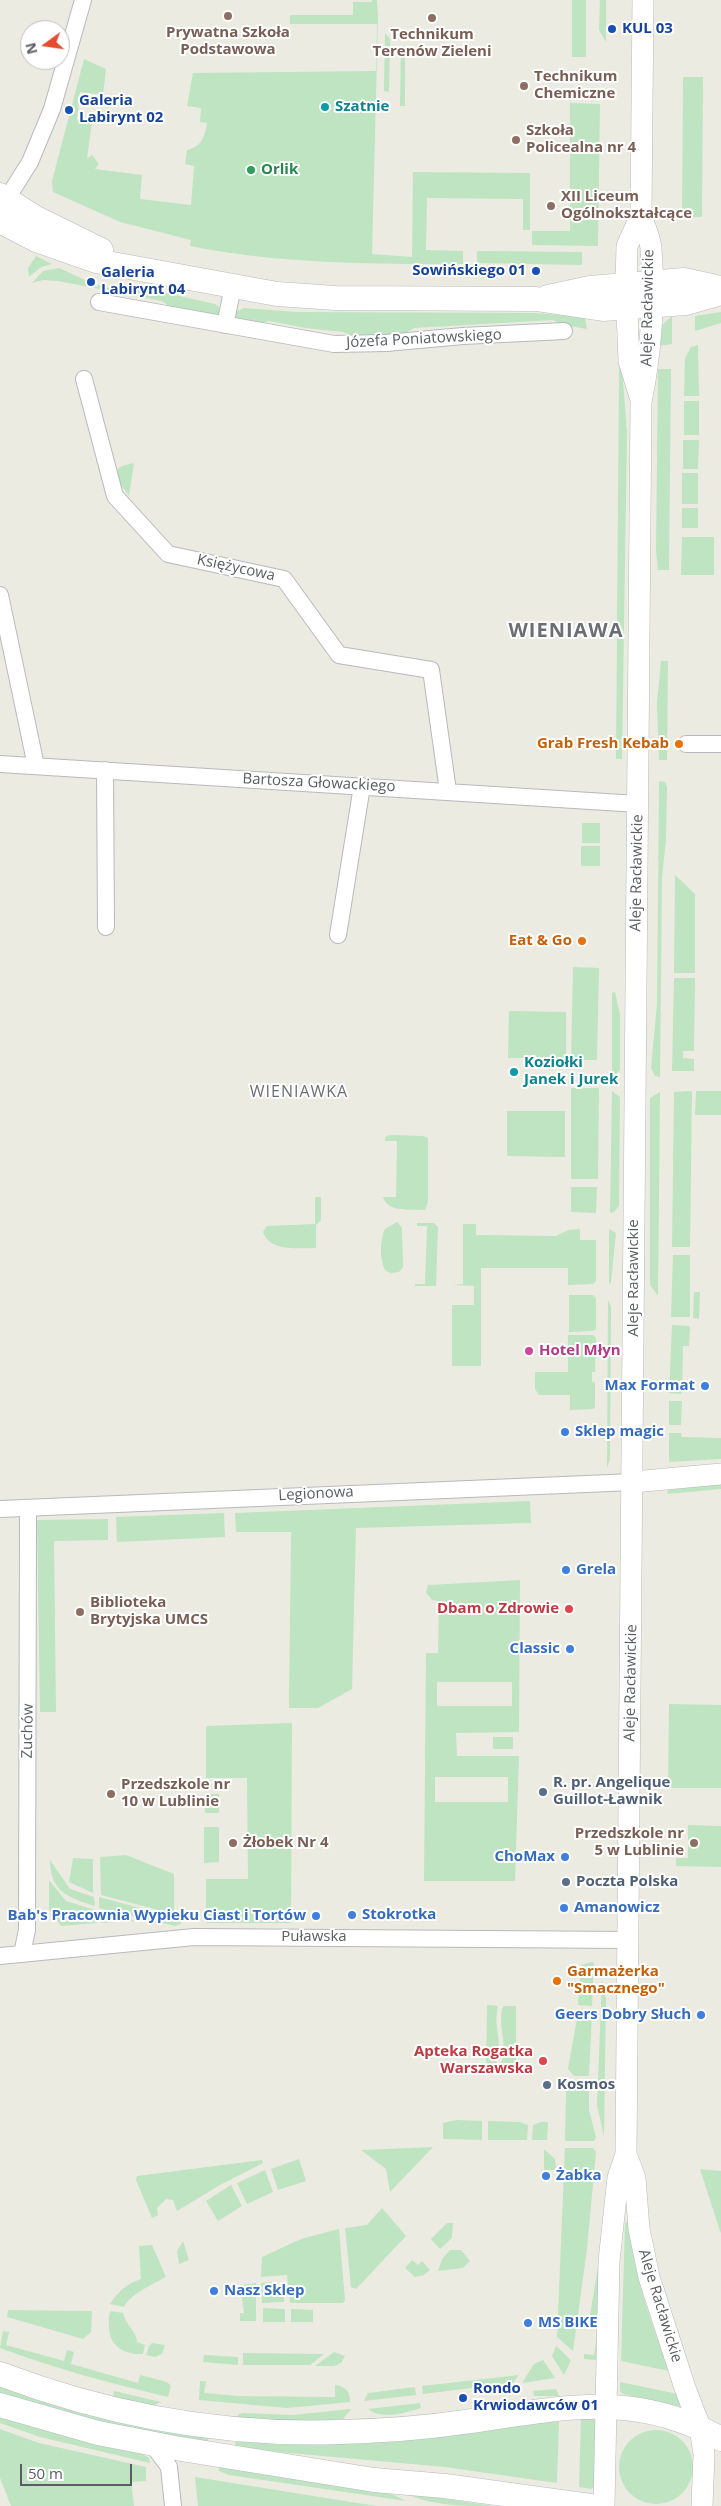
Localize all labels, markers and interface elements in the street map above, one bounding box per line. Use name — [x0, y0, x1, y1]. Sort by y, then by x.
marker: Prywatna Szkoła Podstawowa — [222, 10, 234, 22]
marker: Technikum Terenów Zieleni — [426, 12, 438, 24]
north arrow — [20, 20, 70, 70]
place label: KUL 03 — [622, 20, 673, 38]
marker: KUL 03 — [606, 23, 618, 35]
place label: Prywatna Szkoła Podstawowa — [166, 24, 290, 59]
place label: Technikum Terenów Zieleni — [372, 26, 492, 61]
text: N — [20, 41, 42, 56]
place label: Technikum Chemiczne — [534, 68, 617, 103]
marker: Technikum Chemiczne — [518, 80, 530, 92]
place label: Galeria Labirynt 02 — [79, 92, 163, 127]
place label: Szatnie — [335, 98, 389, 116]
marker: Szatnie — [319, 101, 331, 113]
marker: Galeria Labirynt 02 — [63, 104, 75, 116]
place label: Szkoła Policealna nr 4 — [526, 122, 636, 157]
marker: Szkoła Policealna nr 4 — [510, 134, 522, 146]
place label: Orlik — [261, 161, 298, 179]
marker: Orlik — [245, 164, 257, 176]
place label: XII Liceum Ogólnokształcące — [561, 188, 692, 223]
marker: XII Liceum Ogólnokształcące — [545, 200, 557, 212]
street label: Aleje Racławickie — [638, 249, 658, 367]
place label: Sowińskiego 01 — [412, 262, 526, 280]
place label: Galeria Labirynt 04 — [101, 264, 185, 299]
marker: Sowińskiego 01 — [530, 265, 542, 277]
marker: Galeria Labirynt 04 — [85, 276, 97, 288]
street label: Józefa Poniatowskiego — [346, 326, 502, 352]
street label: Księżycowa — [195, 551, 277, 585]
district label: WIENIAWA — [508, 619, 624, 643]
place label: Grab Fresh Kebab — [537, 735, 669, 753]
marker: Grab Fresh Kebab — [673, 738, 685, 750]
street label: Bartosza Głowackiego — [242, 770, 396, 796]
street label: Aleje Racławickie — [627, 814, 647, 932]
place label: Eat & Go — [509, 932, 572, 950]
marker: Eat & Go — [576, 935, 588, 947]
place label: Koziołki Janek i Jurek — [524, 1054, 618, 1089]
marker: Koziołki Janek i Jurek — [508, 1066, 520, 1078]
district label: WIENIAWKA — [249, 1082, 349, 1102]
street label: Aleje Racławickie — [625, 1219, 643, 1337]
place label: Hotel Młyn — [539, 1342, 621, 1360]
marker: Hotel Młyn — [523, 1345, 535, 1357]
place label: Max Format — [605, 1377, 695, 1395]
marker: Max Format — [699, 1380, 711, 1392]
place label: Sklep magic — [575, 1423, 664, 1441]
marker: Sklep magic — [559, 1426, 571, 1438]
street label: Legionowa — [278, 1483, 354, 1505]
place label: Grela — [576, 1561, 616, 1579]
marker: Grela — [560, 1564, 572, 1576]
place label: Biblioteka Brytyjska UMCS — [90, 1594, 208, 1629]
place label: Dbam o Zdrowie — [437, 1600, 559, 1618]
marker: Dbam o Zdrowie — [563, 1603, 575, 1615]
marker: Biblioteka Brytyjska UMCS — [74, 1606, 86, 1618]
street label: Aleje Racławickie — [621, 1624, 641, 1742]
place label: Classic — [510, 1640, 560, 1658]
marker: Classic — [564, 1643, 576, 1655]
street label: Zuchów — [19, 1703, 37, 1759]
place label: R. pr. Angelique Guillot-Ławnik — [553, 1774, 670, 1809]
place label: Przedszkole nr 10 w Lublinie — [121, 1776, 230, 1811]
marker: R. pr. Angelique Guillot-Ławnik — [537, 1786, 549, 1798]
marker: Przedszkole nr 10 w Lublinie — [105, 1788, 117, 1800]
place label: Przedszkole nr 5 w Lublinie — [575, 1825, 684, 1860]
place label: Żłobek Nr 4 — [243, 1834, 329, 1852]
marker: Żłobek Nr 4 — [227, 1837, 239, 1849]
marker: Przedszkole nr 5 w Lublinie — [688, 1837, 700, 1849]
place label: ChoMax — [494, 1848, 555, 1866]
marker: ChoMax — [559, 1851, 571, 1863]
place label: Poczta Polska — [576, 1873, 678, 1891]
marker: Poczta Polska — [560, 1876, 572, 1888]
place label: Amanowicz — [574, 1899, 660, 1917]
marker: Amanowicz — [558, 1902, 570, 1914]
place label: Stokrotka — [362, 1906, 436, 1924]
place label: Bab's Pracownia Wypieku Ciast i Tortów — [8, 1907, 306, 1925]
marker: Stokrotka — [346, 1909, 358, 1921]
marker: Bab's Pracownia Wypieku Ciast i Tortów — [310, 1910, 322, 1922]
street label: Puławska — [281, 1928, 347, 1946]
place label: Garmażerka "Smacznego" — [567, 1963, 665, 1998]
marker: Garmażerka "Smacznego" — [551, 1975, 563, 1987]
place label: Geers Dobry Słuch — [555, 2006, 691, 2024]
marker: Geers Dobry Słuch — [695, 2009, 707, 2021]
place label: Apteka Rogatka Warszawska — [414, 2043, 533, 2078]
marker: Apteka Rogatka Warszawska — [537, 2055, 549, 2067]
place label: Kosmos — [557, 2076, 615, 2094]
marker: Kosmos — [541, 2079, 553, 2091]
place label: Żabka — [556, 2167, 602, 2185]
marker: Żabka — [540, 2170, 552, 2182]
street label: Aleje Racławickie — [634, 2247, 686, 2365]
place label: Nasz Sklep — [224, 2282, 304, 2300]
marker: Nasz Sklep — [208, 2285, 220, 2297]
place label: MS BIKE — [538, 2314, 598, 2332]
marker: MS BIKE — [522, 2317, 534, 2329]
place label: Rondo Krwiodawców 01 — [473, 2380, 599, 2415]
marker: Rondo Krwiodawców 01 — [457, 2392, 469, 2404]
scale bar — [22, 2454, 135, 2486]
text: 50 m — [28, 2463, 63, 2483]

